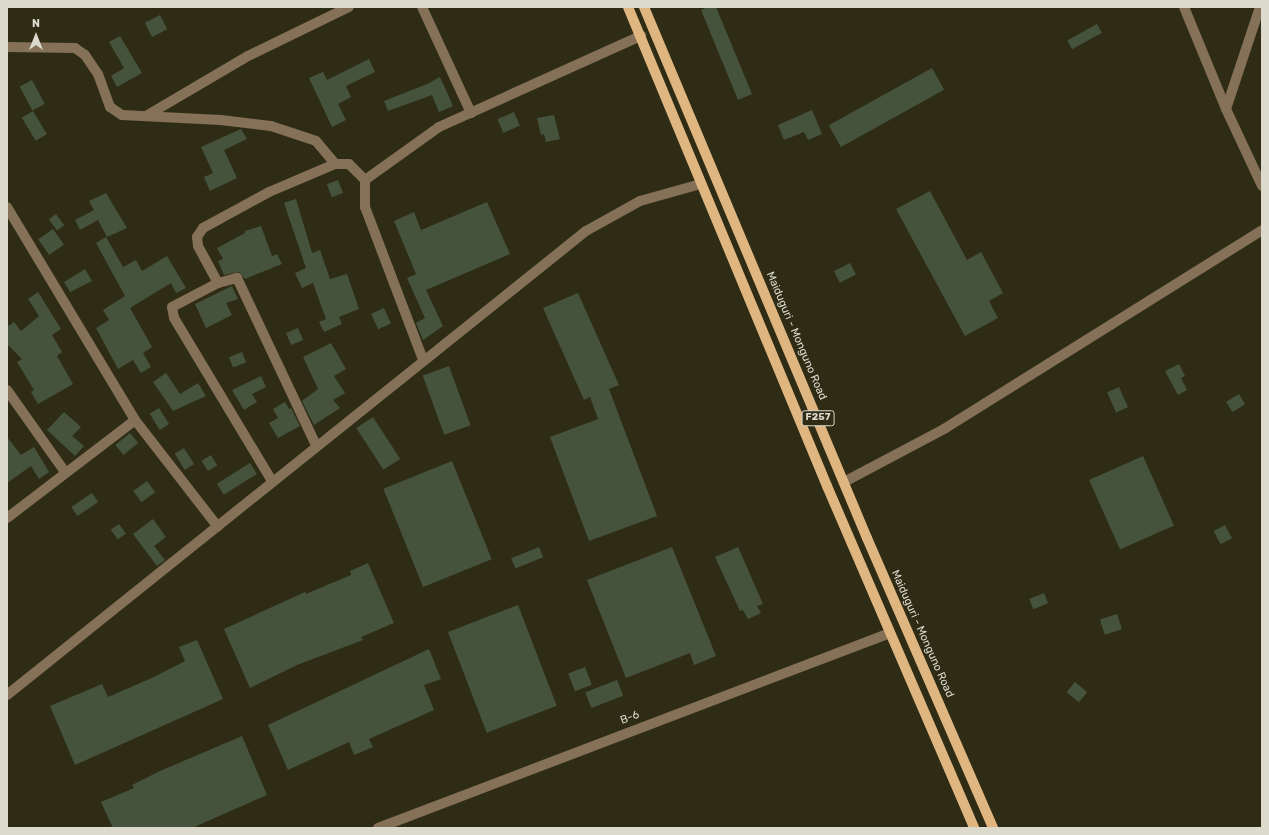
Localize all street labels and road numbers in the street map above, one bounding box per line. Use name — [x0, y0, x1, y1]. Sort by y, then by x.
street label: Maiduguri - Monguno Road — [763, 270, 829, 402]
road number: F257 — [801, 410, 835, 426]
street label: Maiduguri - Monguno Road — [888, 568, 956, 700]
street label: B-6 — [619, 708, 641, 728]

